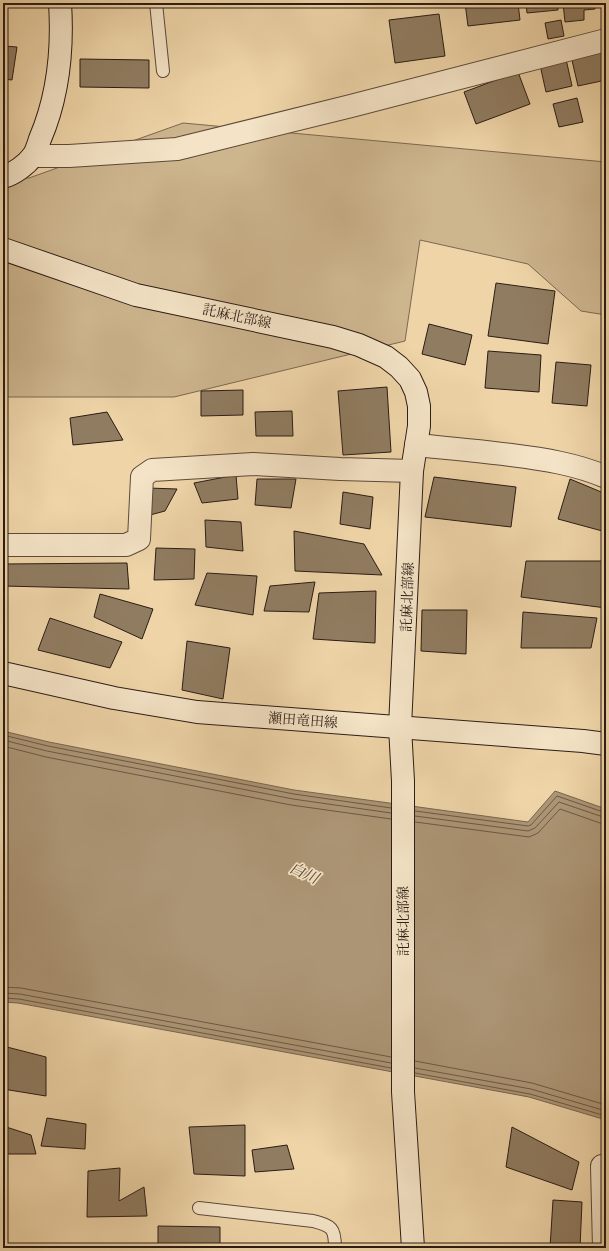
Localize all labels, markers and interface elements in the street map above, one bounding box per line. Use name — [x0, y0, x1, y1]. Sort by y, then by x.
street label: 託麻北部線 — [201, 299, 273, 333]
street label: 託麻北部線 — [396, 562, 418, 632]
street label: 瀬田竜田線 — [267, 708, 339, 732]
water label: 白川 — [286, 857, 324, 889]
street label: 託麻北部線 — [393, 886, 413, 956]

